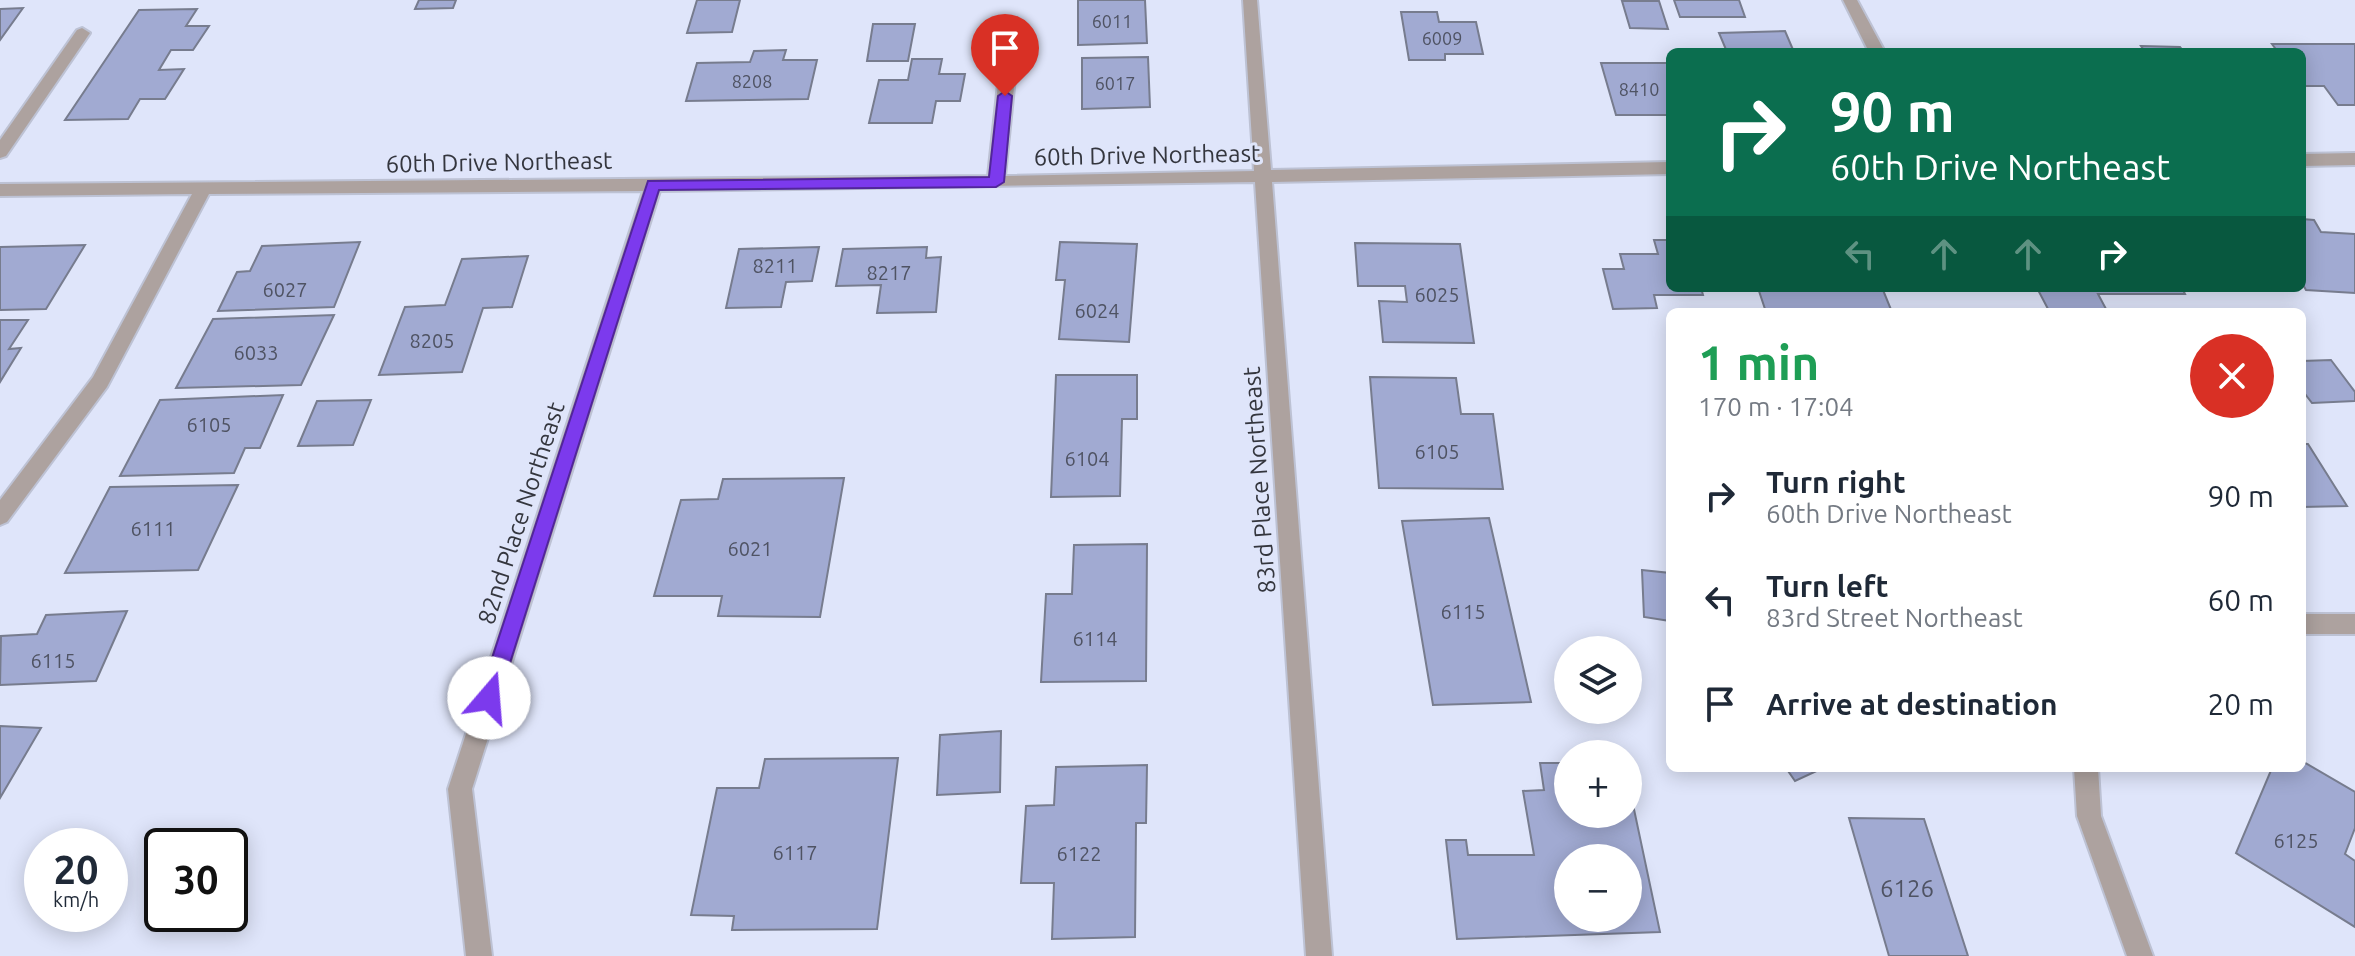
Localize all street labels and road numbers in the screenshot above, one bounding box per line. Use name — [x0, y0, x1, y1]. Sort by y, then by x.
street label: 60th Drive Northeast — [1033, 140, 1261, 170]
street label: 60th Drive Northeast — [385, 147, 613, 177]
street label: 83rd Place Northeast — [1238, 365, 1280, 594]
street label: 82nd Place Northeast — [472, 398, 570, 628]

